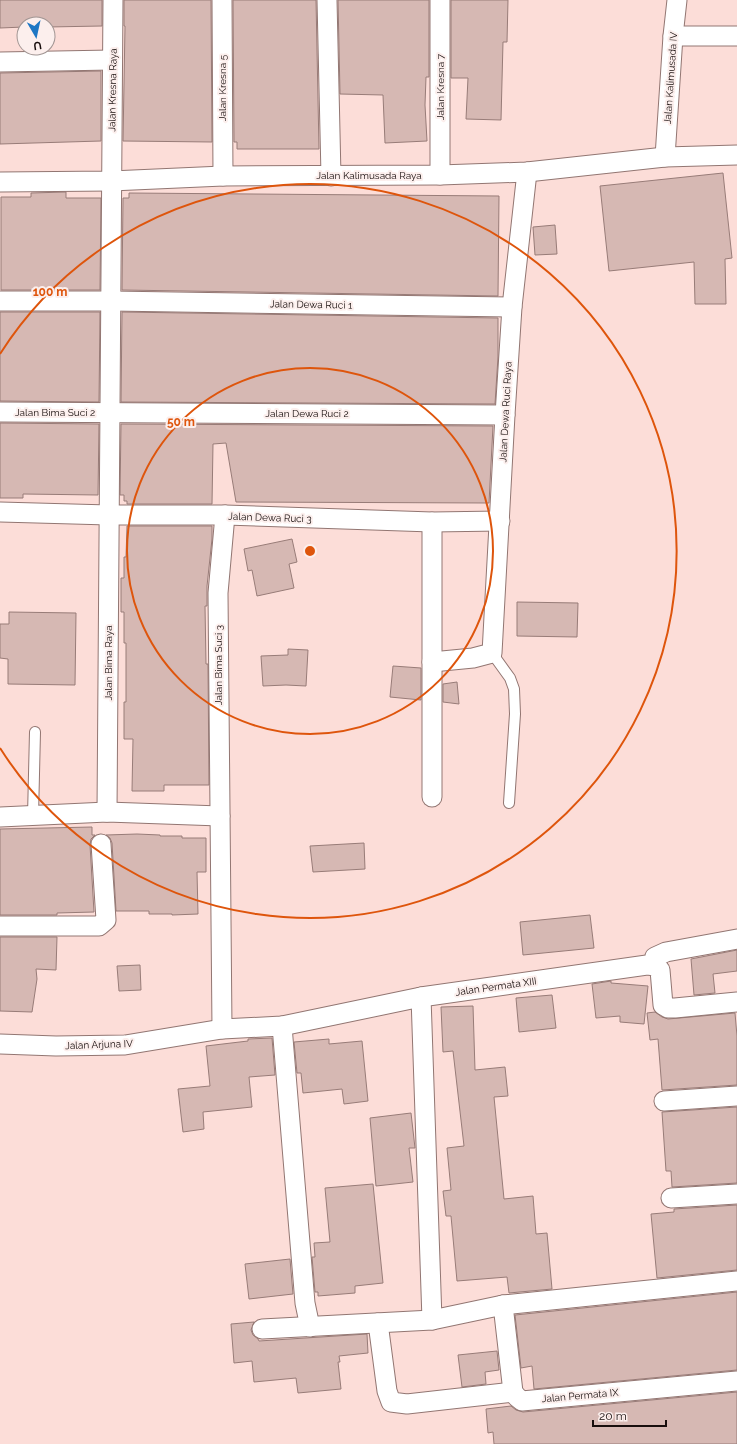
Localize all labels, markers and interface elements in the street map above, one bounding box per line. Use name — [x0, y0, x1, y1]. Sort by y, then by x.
north arrow — [16, 16, 56, 56]
street label: Jalan Kalimusada IV — [662, 31, 679, 125]
text: U — [32, 38, 43, 52]
street label: Jalan Kresna Raya — [106, 48, 119, 132]
street label: Jalan Kresna 7 — [435, 53, 446, 120]
street label: Jalan Kresna 5 — [217, 54, 228, 121]
street label: Jalan Kalimusada Raya — [316, 170, 422, 181]
text: 100 m — [33, 285, 67, 299]
street label: Jalan Dewa Ruci 1 — [270, 298, 353, 311]
street label: Jalan Dewa Ruci Raya — [497, 361, 514, 463]
street label: Jalan Bima Suci 2 — [15, 407, 95, 418]
street label: Jalan Dewa Ruci 2 — [265, 408, 349, 419]
text: 50 m — [167, 415, 195, 429]
street label: Jalan Dewa Ruci 3 — [228, 511, 312, 524]
centre of rings — [303, 544, 317, 558]
street label: Jalan Bima Raya — [103, 625, 114, 701]
street label: Jalan Bima Suci 3 — [213, 625, 224, 705]
street label: Jalan Permata XIII — [455, 975, 537, 998]
street label: Jalan Arjuna IV — [65, 1038, 133, 1051]
street label: Jalan Permata IX — [541, 1387, 620, 1404]
scale bar — [593, 1402, 666, 1428]
text: 20 m — [599, 1409, 627, 1423]

